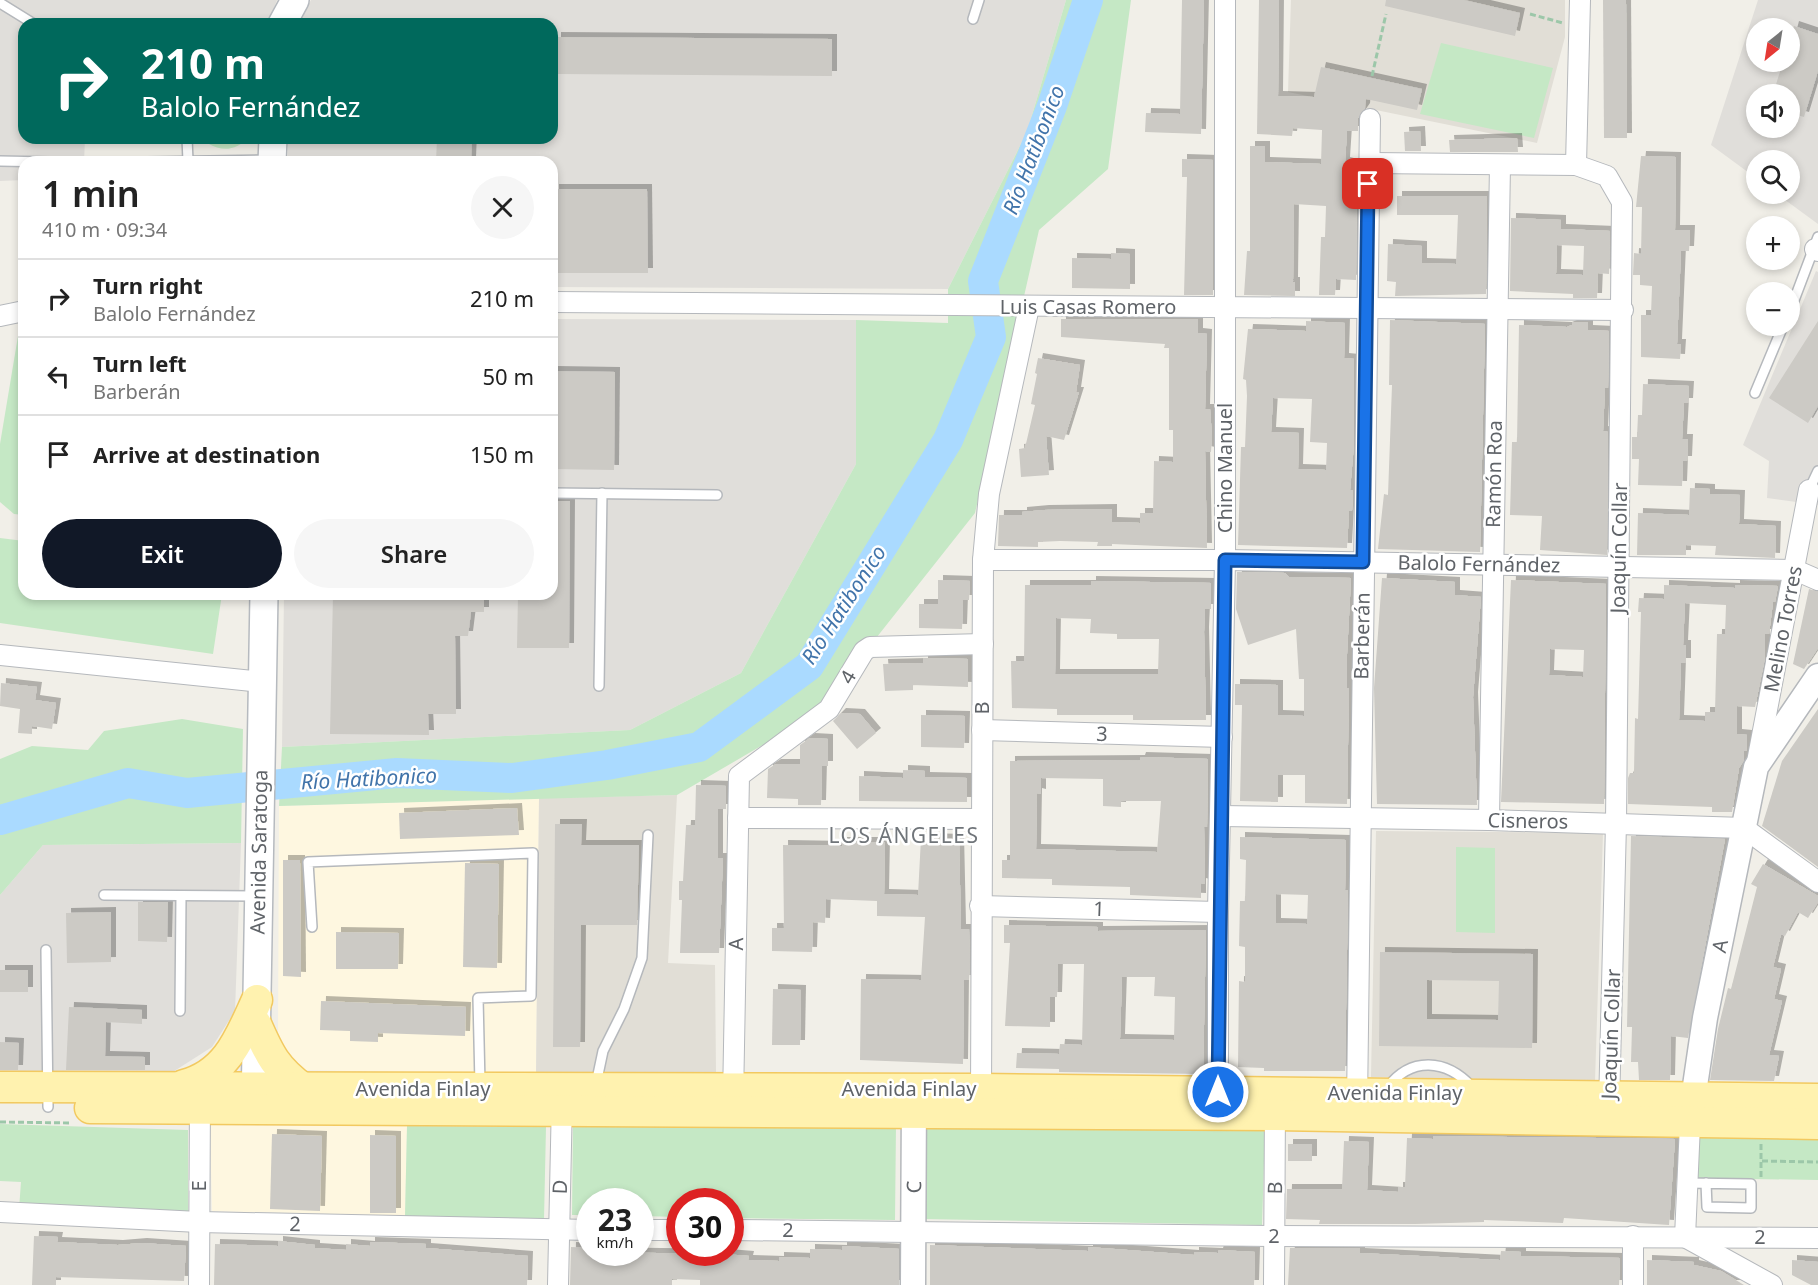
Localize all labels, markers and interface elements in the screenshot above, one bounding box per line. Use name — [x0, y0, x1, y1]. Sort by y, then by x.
north arrow — [1746, 18, 1800, 72]
map controls — [1746, 18, 1800, 336]
text: 210 m — [141, 34, 265, 91]
icon: right — [42, 42, 120, 120]
water label: Río Hatibonico — [996, 81, 1071, 218]
button: sound — [1746, 84, 1800, 138]
text: Balolo Fernández — [141, 88, 360, 125]
button: search — [1746, 150, 1800, 204]
pin — [1342, 158, 1393, 209]
icon: arrive — [1351, 167, 1384, 200]
text: 1 min — [42, 169, 140, 218]
button: close — [471, 176, 534, 239]
text: 410 m · 09:34 — [42, 216, 167, 243]
button: + — [1746, 216, 1800, 270]
text: Turn right — [93, 270, 203, 300]
icon: right — [42, 282, 75, 315]
button: − — [1746, 282, 1800, 336]
text: 210 m — [470, 283, 534, 313]
street label: Luis Casas Romero — [1000, 293, 1176, 320]
text: Balolo Fernández — [93, 300, 256, 327]
text: Turn left — [93, 348, 187, 378]
icon: left — [42, 360, 75, 393]
text: 50 m — [483, 361, 534, 391]
text: Barberán — [93, 378, 181, 405]
street label: Chino Manuel — [1211, 403, 1238, 533]
street label: Ramón Roa — [1479, 420, 1508, 528]
icon: arrive — [42, 438, 75, 471]
text: Arrive at destination — [93, 439, 320, 469]
text: 150 m — [470, 439, 534, 469]
street label: Joaquín Collar — [1604, 482, 1633, 616]
button: Exit — [42, 519, 282, 588]
button: Share — [294, 519, 534, 588]
water label: Río Hatibonico — [794, 540, 892, 669]
street label: Balolo Fernández — [1397, 549, 1561, 578]
street label: Melino Torres — [1757, 563, 1808, 694]
street label: Barberán — [1347, 592, 1376, 680]
street label: 4 — [833, 664, 862, 689]
street label: B — [968, 702, 995, 715]
street label: 3 — [1096, 720, 1108, 747]
water label: Río Hatibonico — [300, 760, 438, 796]
street label: Avenida Saratoga — [244, 769, 273, 935]
street label: Cisneros — [1487, 806, 1569, 835]
district label: LOS ÁNGELES — [828, 821, 980, 849]
street label: 1 — [1093, 895, 1105, 922]
street label: A — [722, 937, 749, 951]
street label: A — [1705, 937, 1734, 955]
street label: Joaquín Collar — [1595, 968, 1626, 1102]
position arrow — [1186, 1060, 1250, 1124]
street label: Avenida Finlay — [356, 1075, 491, 1102]
street label: Avenida Finlay — [842, 1075, 977, 1102]
street label: Avenida Finlay — [1328, 1079, 1463, 1106]
street label: D — [546, 1179, 573, 1195]
street label: E — [185, 1180, 212, 1192]
street label: C — [900, 1180, 927, 1194]
street label: B — [1261, 1181, 1288, 1195]
speed limit sign: 30 — [666, 1188, 744, 1266]
text: 23 — [598, 1199, 632, 1240]
street label: 2 — [289, 1210, 301, 1237]
street label: 2 — [782, 1216, 794, 1243]
street label: 2 — [1268, 1222, 1280, 1249]
street label: 2 — [1754, 1223, 1766, 1250]
text: km/h — [597, 1232, 633, 1252]

